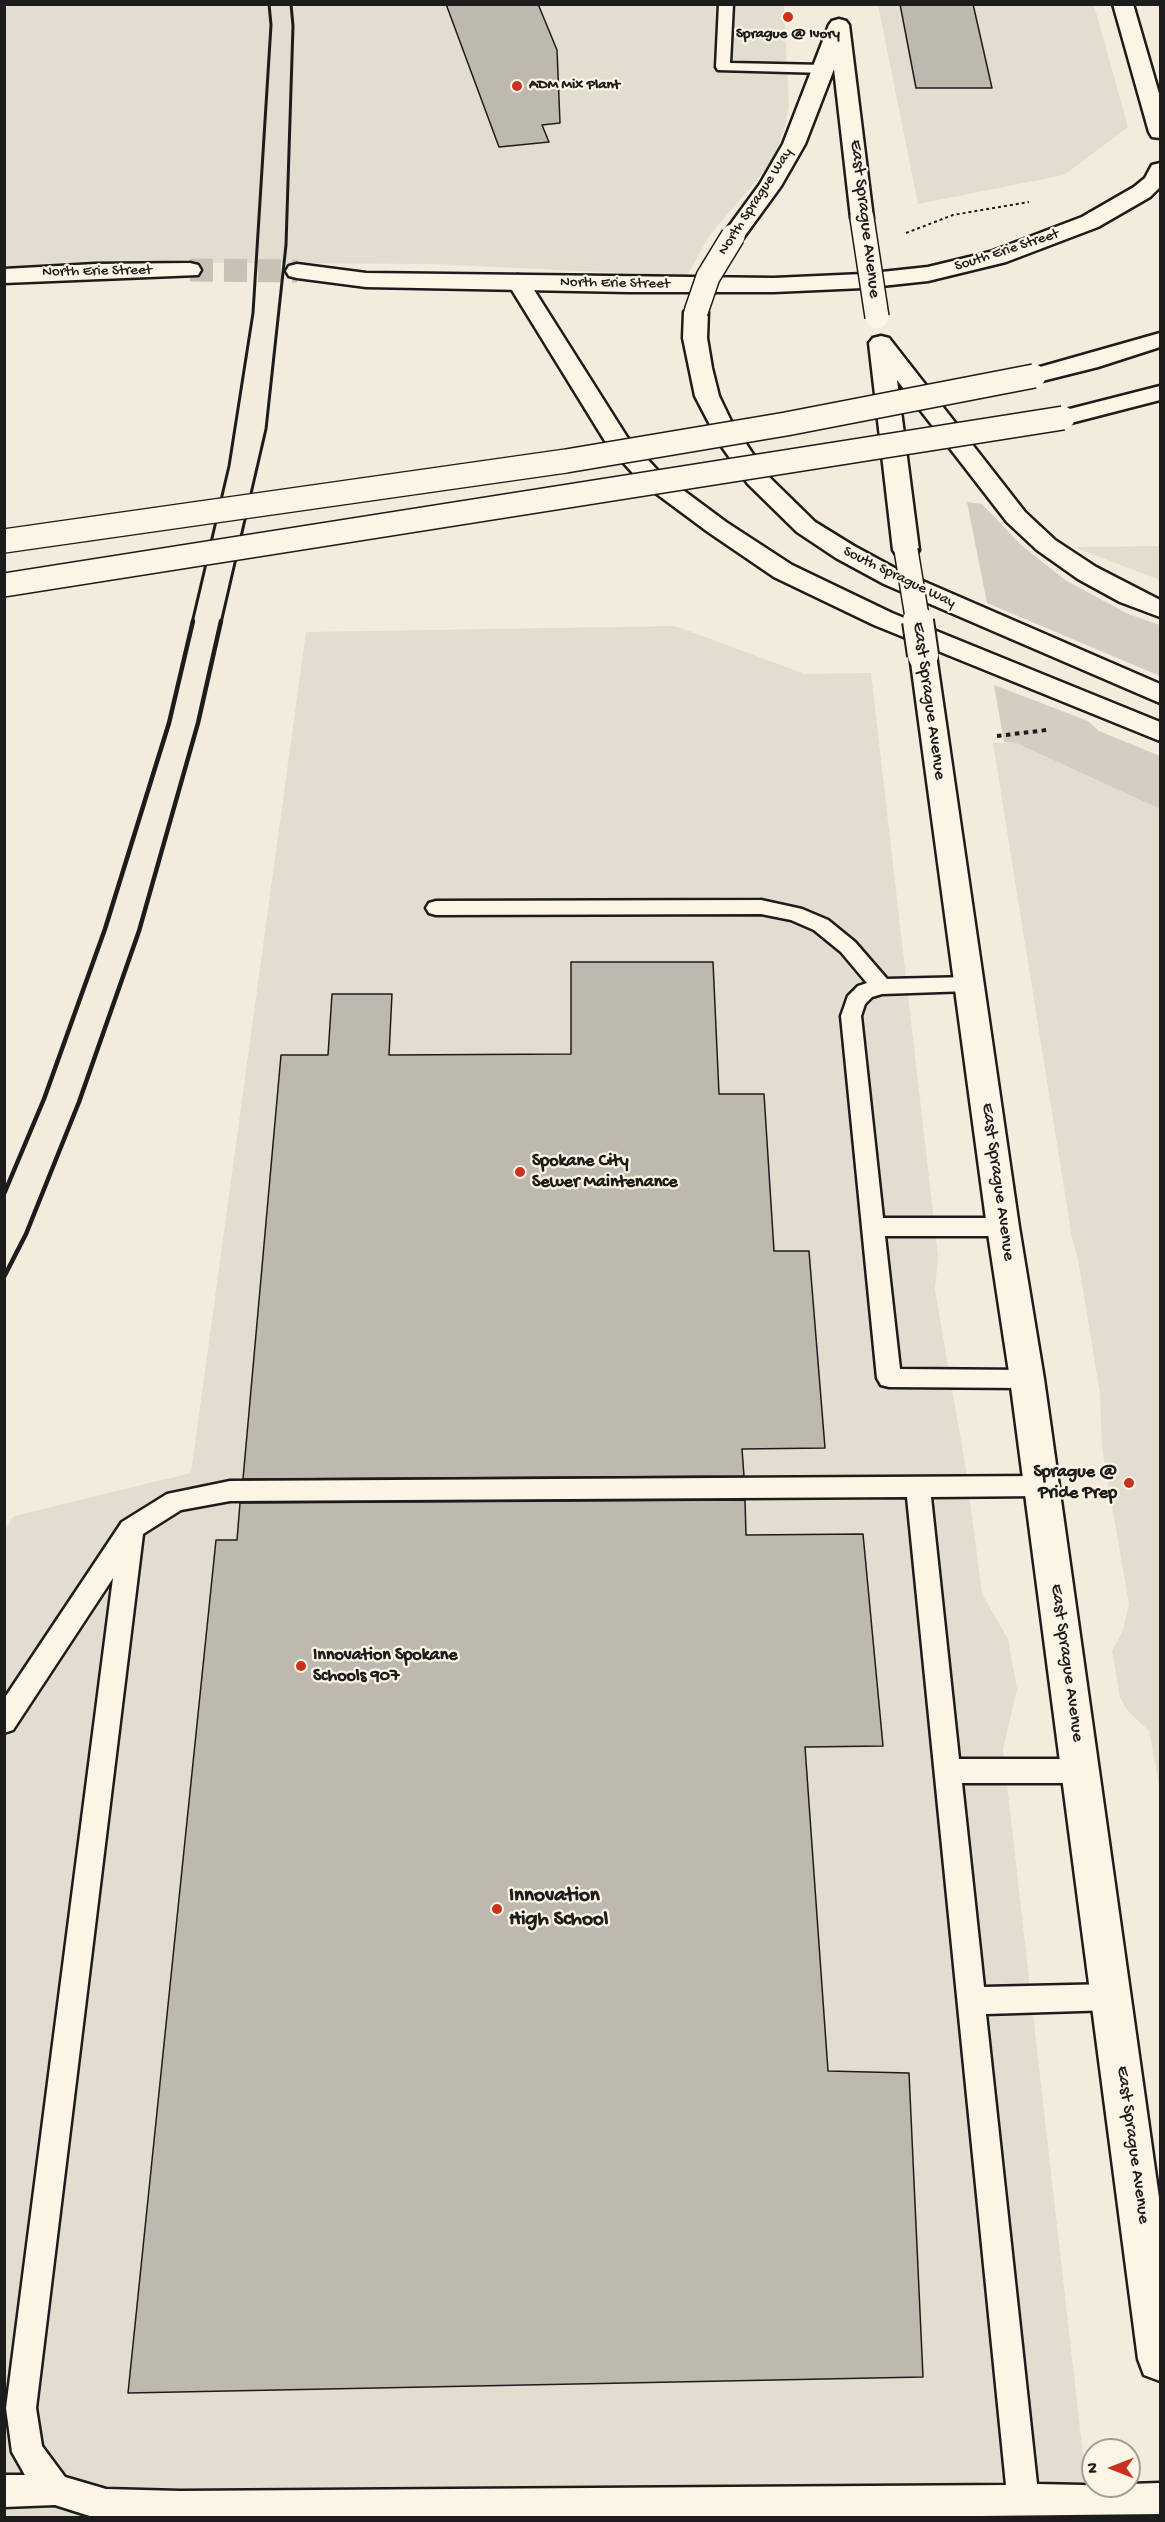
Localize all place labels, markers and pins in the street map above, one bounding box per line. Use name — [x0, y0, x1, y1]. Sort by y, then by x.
marker: Sprague @ Ivory — [781, 10, 795, 24]
place label: Sprague @ Ivory — [736, 26, 840, 44]
place label: ADM Mix Plant — [529, 77, 620, 95]
marker: ADM Mix Plant — [510, 79, 524, 93]
place label: Spokane City Sewer Maintenance — [532, 1151, 678, 1194]
marker: Spokane City Sewer Maintenance — [513, 1165, 527, 1179]
place label: Sprague @ Pride Prep — [1033, 1462, 1117, 1504]
marker: Sprague @ Pride Prep — [1122, 1476, 1136, 1490]
place label: Innovation Spokane Schools 907 — [313, 1645, 458, 1688]
marker: Innovation Spokane Schools 907 — [294, 1659, 308, 1673]
place label: Innovation High School — [509, 1884, 608, 1934]
marker: Innovation High School — [490, 1902, 504, 1916]

